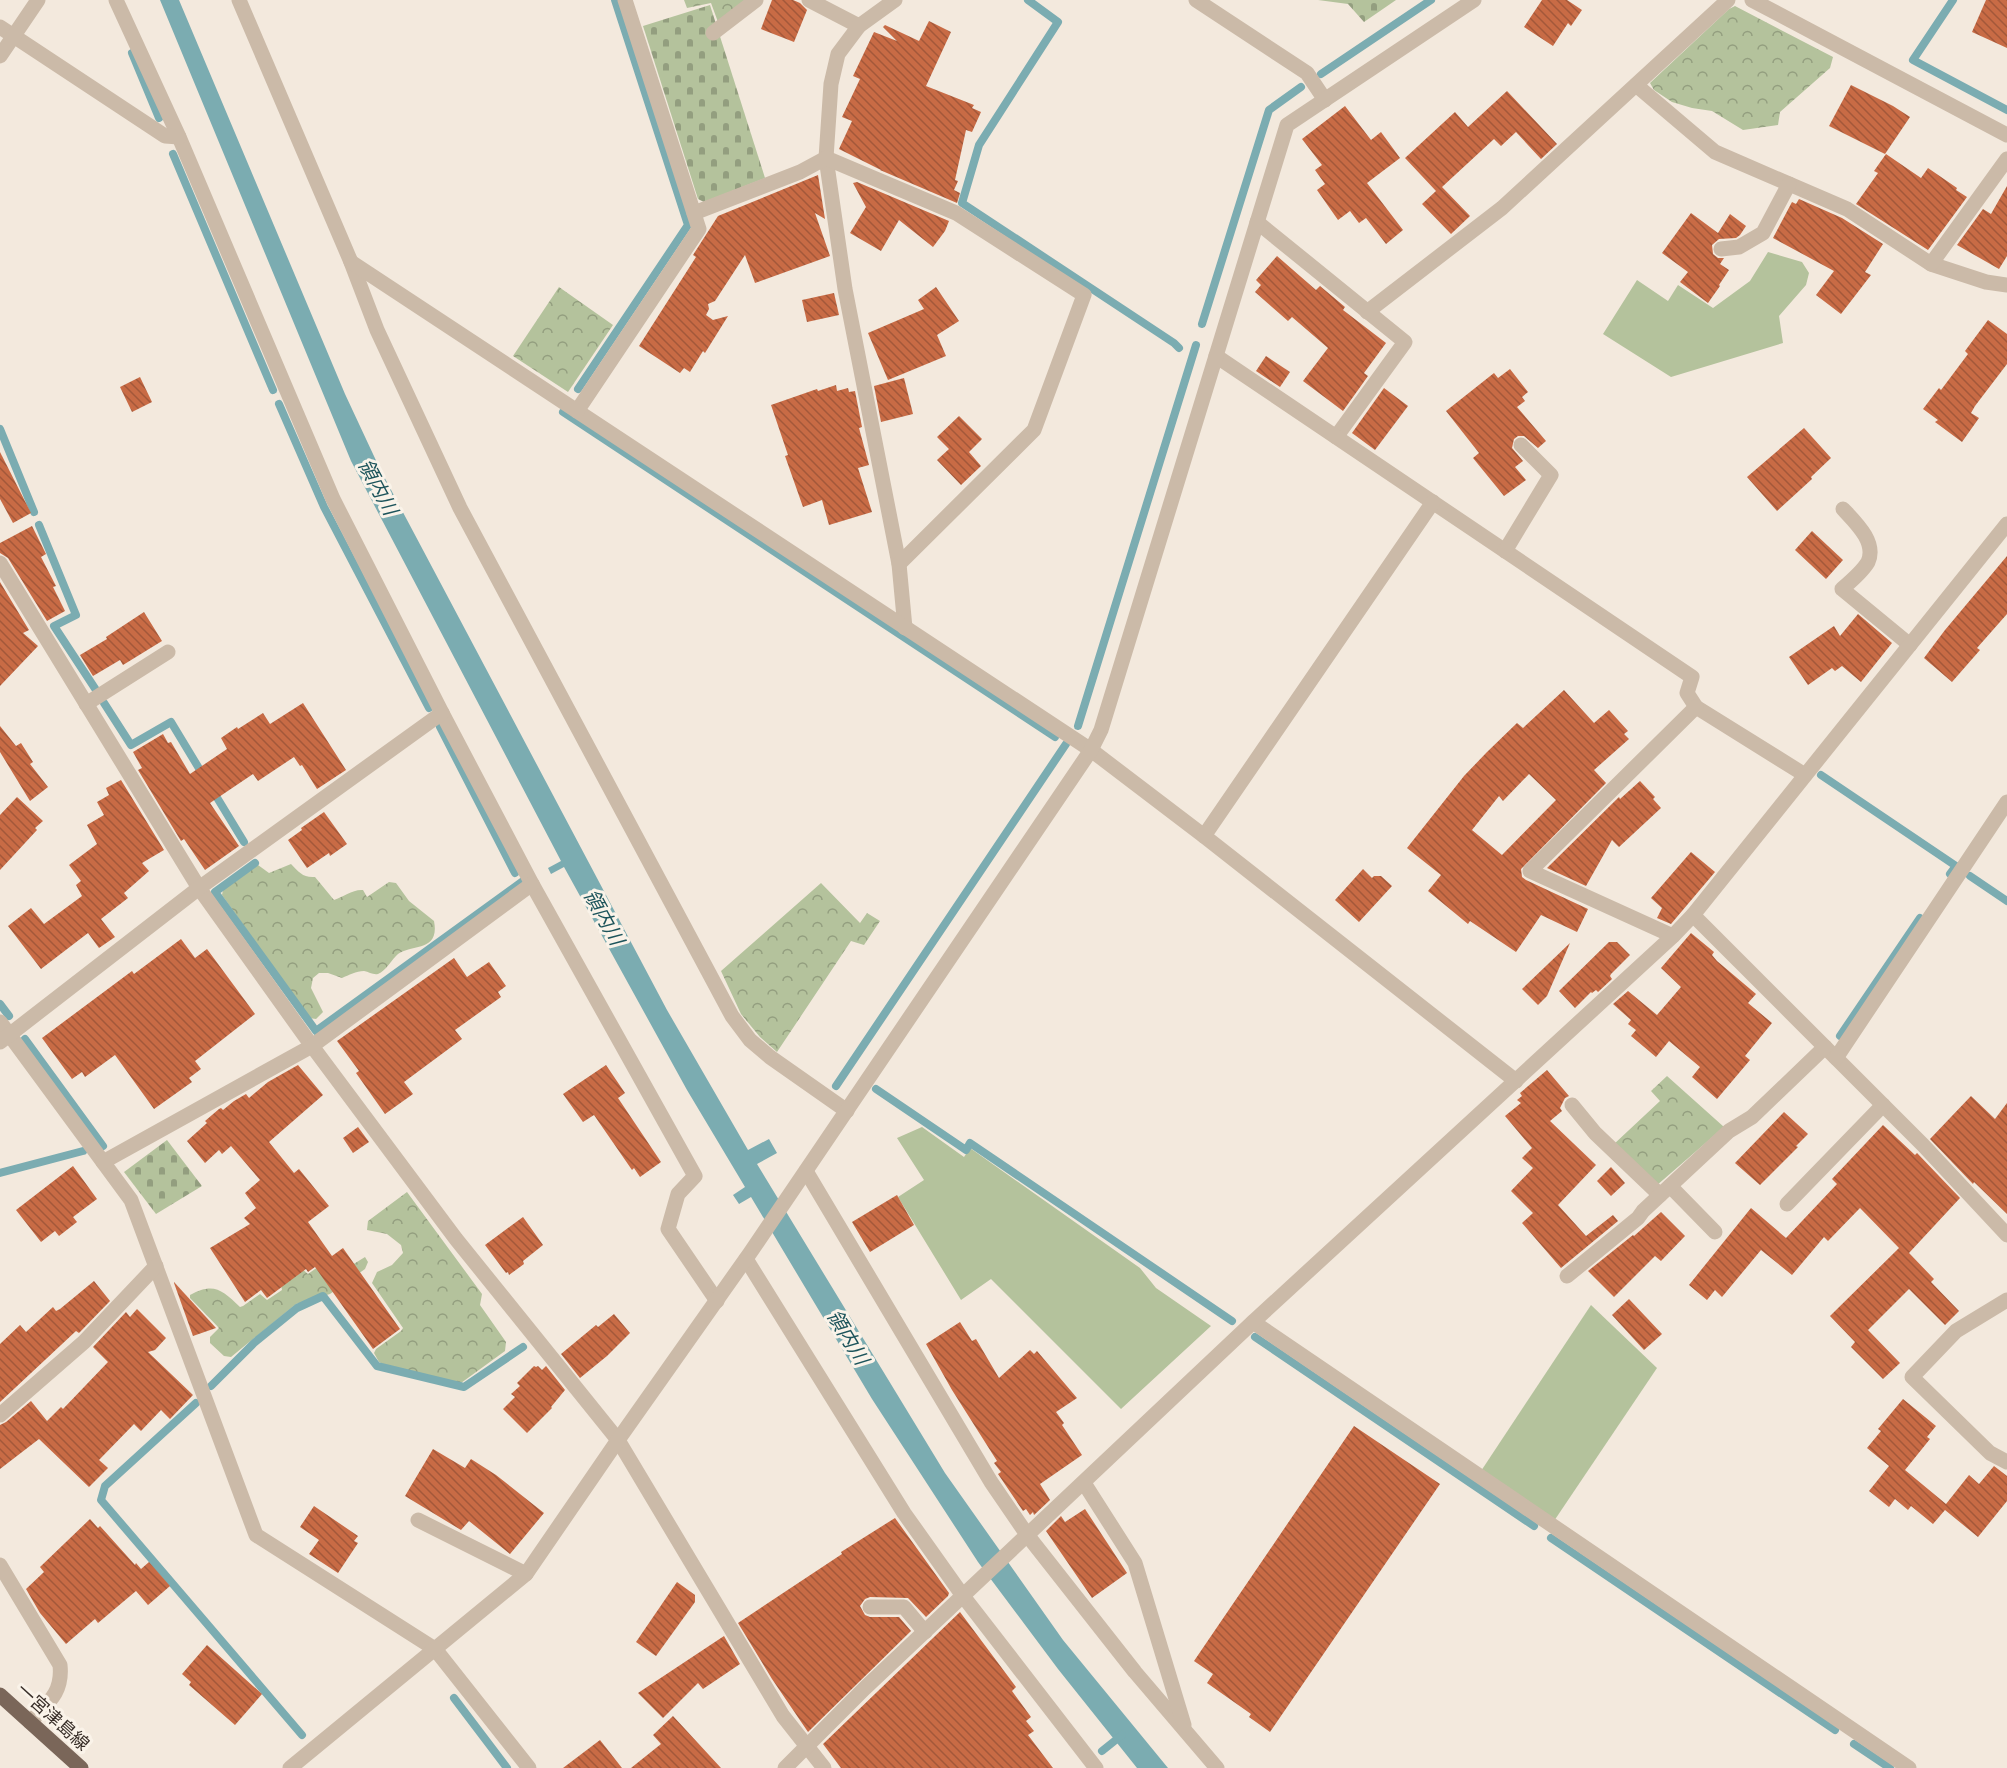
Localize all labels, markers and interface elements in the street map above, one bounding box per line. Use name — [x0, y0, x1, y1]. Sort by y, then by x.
water label: 領内川 — [352, 454, 405, 521]
water label: 領内川 — [578, 884, 631, 951]
water label: 領内川 — [821, 1305, 876, 1371]
street label: 一宮津島線 — [12, 1678, 94, 1755]

